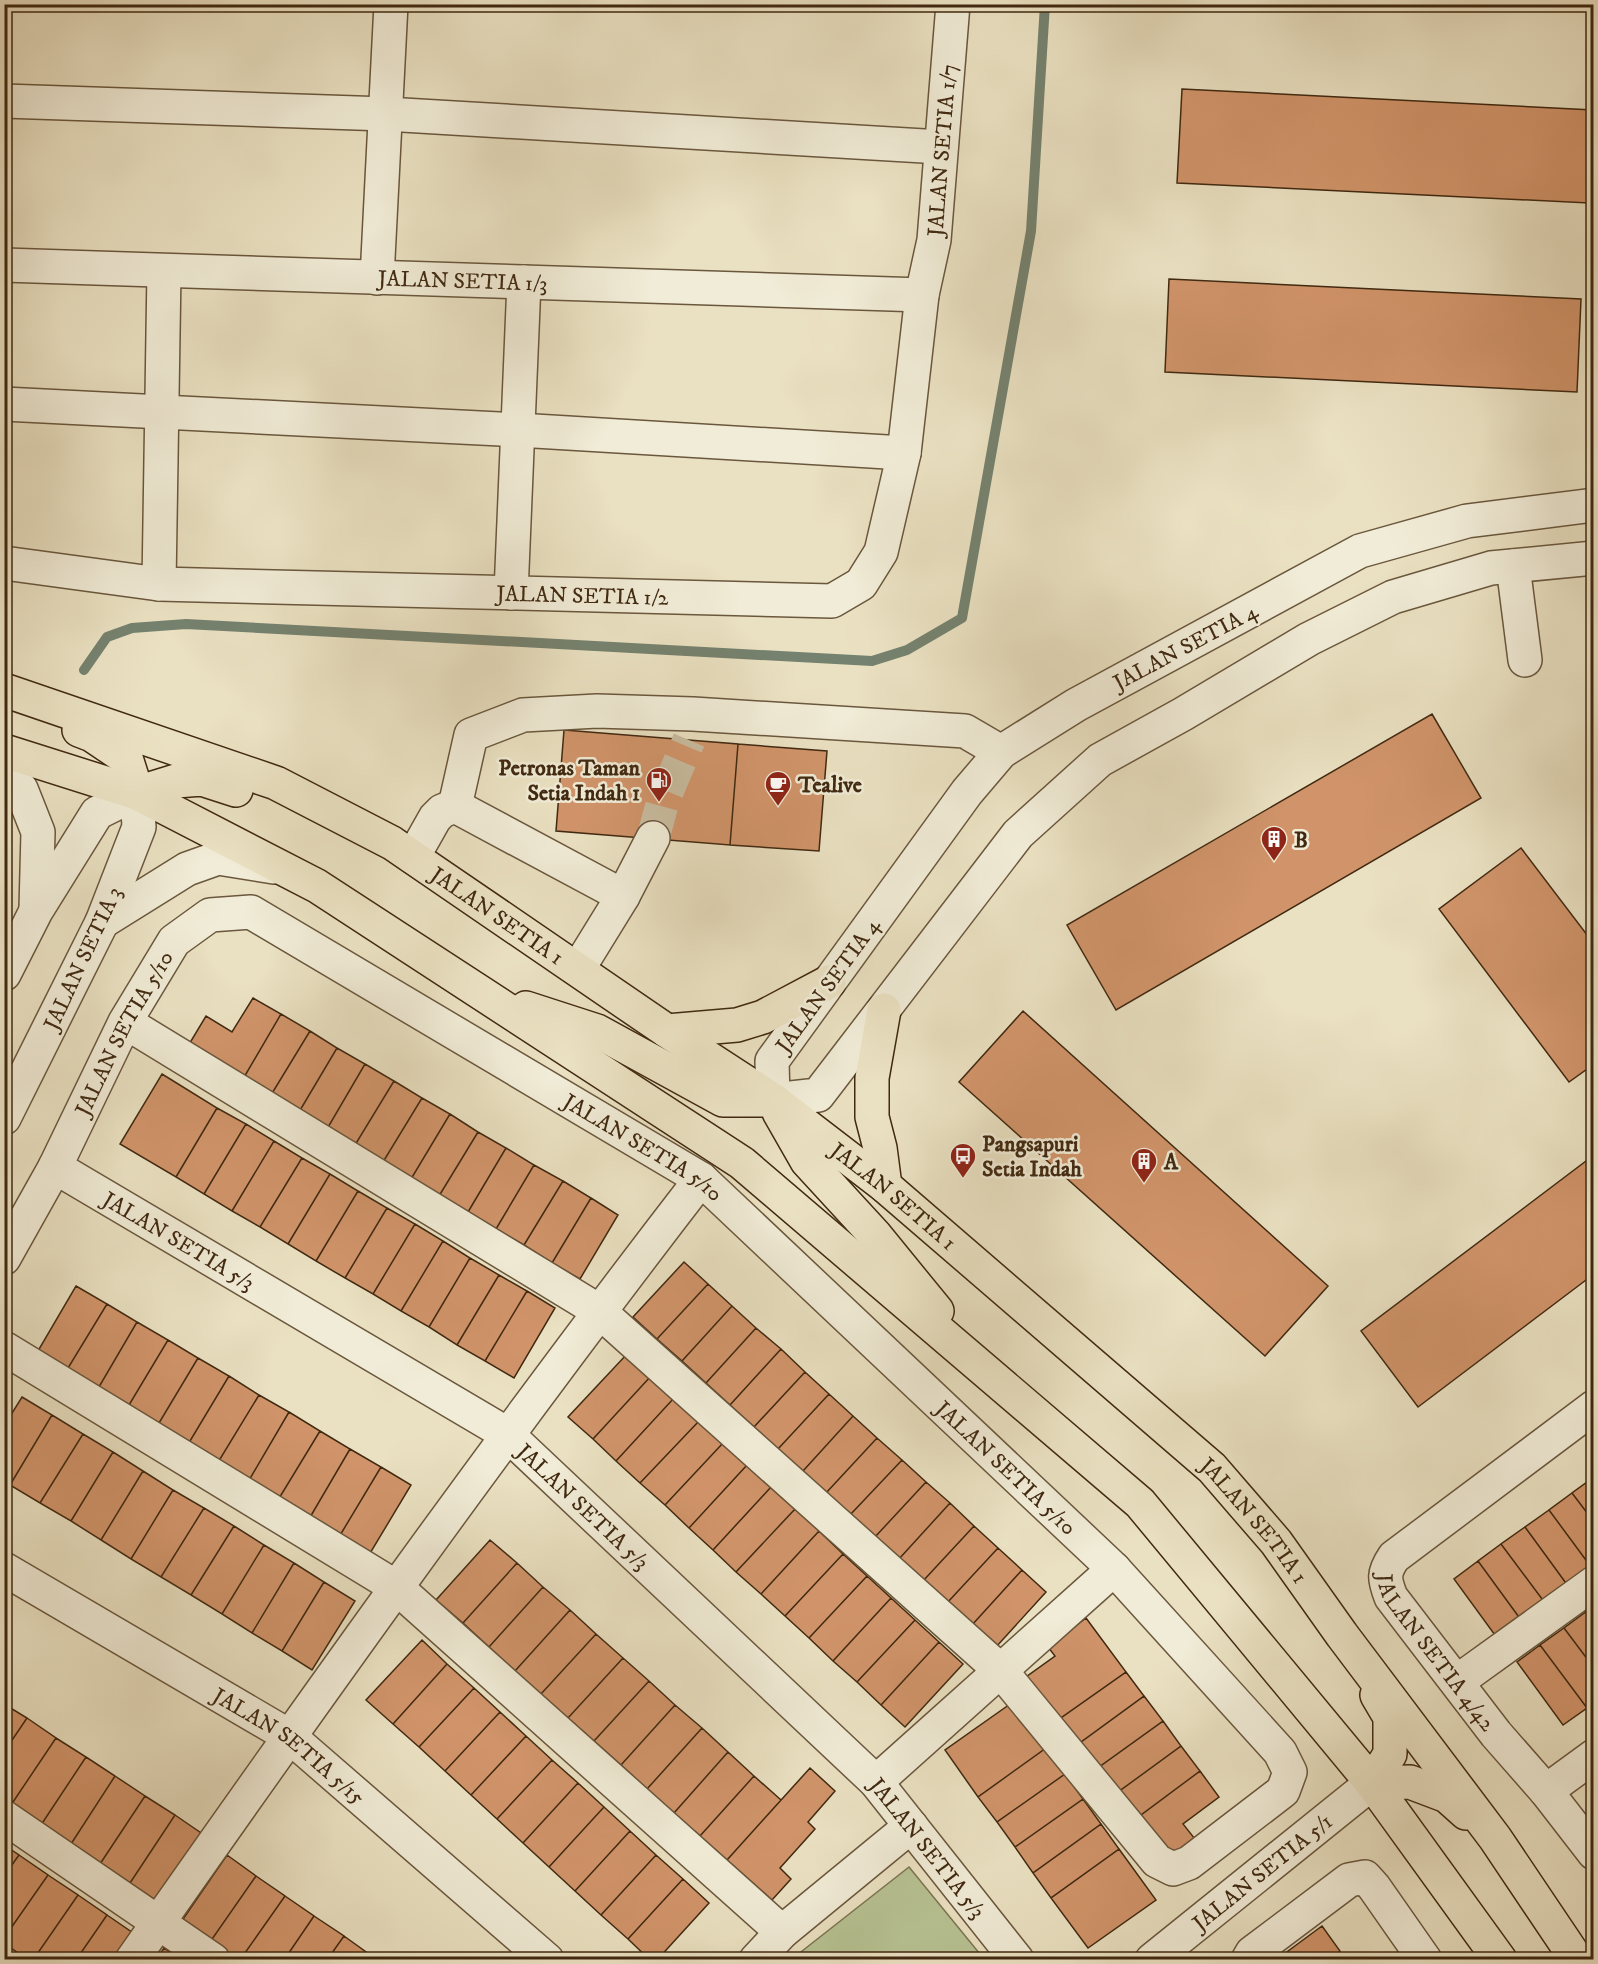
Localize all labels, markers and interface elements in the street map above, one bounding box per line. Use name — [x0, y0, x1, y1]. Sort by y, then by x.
street label: JALAN SETIA 1/7 — [922, 63, 963, 240]
street label: JALAN SETIA 1/3 — [376, 265, 548, 298]
street label: JALAN SETIA 1/2 — [494, 580, 669, 612]
street label: JALAN SETIA 4 — [1107, 597, 1264, 698]
place label: Petronas Taman Setia Indah 1 — [498, 755, 640, 807]
fuel station icon: Petronas Taman Setia Indah 1 — [644, 765, 674, 803]
cafe icon: Tealive — [763, 769, 793, 807]
place label: Tealive — [797, 772, 862, 799]
building icon: B — [1259, 824, 1289, 862]
place label: B — [1294, 827, 1308, 854]
street label: JALAN SETIA 1 — [423, 860, 568, 971]
street label: JALAN SETIA 3 — [37, 883, 128, 1037]
street label: JALAN SETIA 4 — [769, 912, 887, 1060]
street label: JALAN SETIA 5/10 — [69, 946, 180, 1122]
street label: JALAN SETIA 5/10 — [556, 1087, 728, 1208]
place label: Pangsapuri Setia Indah — [982, 1131, 1082, 1183]
street label: JALAN SETIA 1 — [823, 1136, 962, 1257]
bus stop icon: Pangsapuri Setia Indah — [948, 1141, 978, 1179]
building icon: A — [1129, 1146, 1159, 1184]
place label: A — [1163, 1149, 1179, 1176]
street label: JALAN SETIA 5/3 — [96, 1185, 259, 1297]
street label: JALAN SETIA 5/10 — [928, 1394, 1081, 1541]
street label: JALAN SETIA 5/3 — [509, 1437, 654, 1576]
street label: JALAN SETIA 1 — [1193, 1451, 1313, 1589]
street label: JALAN SETIA 4/42 — [1371, 1571, 1501, 1737]
street label: JALAN SETIA 5/15 — [206, 1681, 370, 1811]
street label: JALAN SETIA 5/3 — [862, 1771, 991, 1924]
street label: JALAN SETIA 5/1 — [1186, 1808, 1338, 1938]

